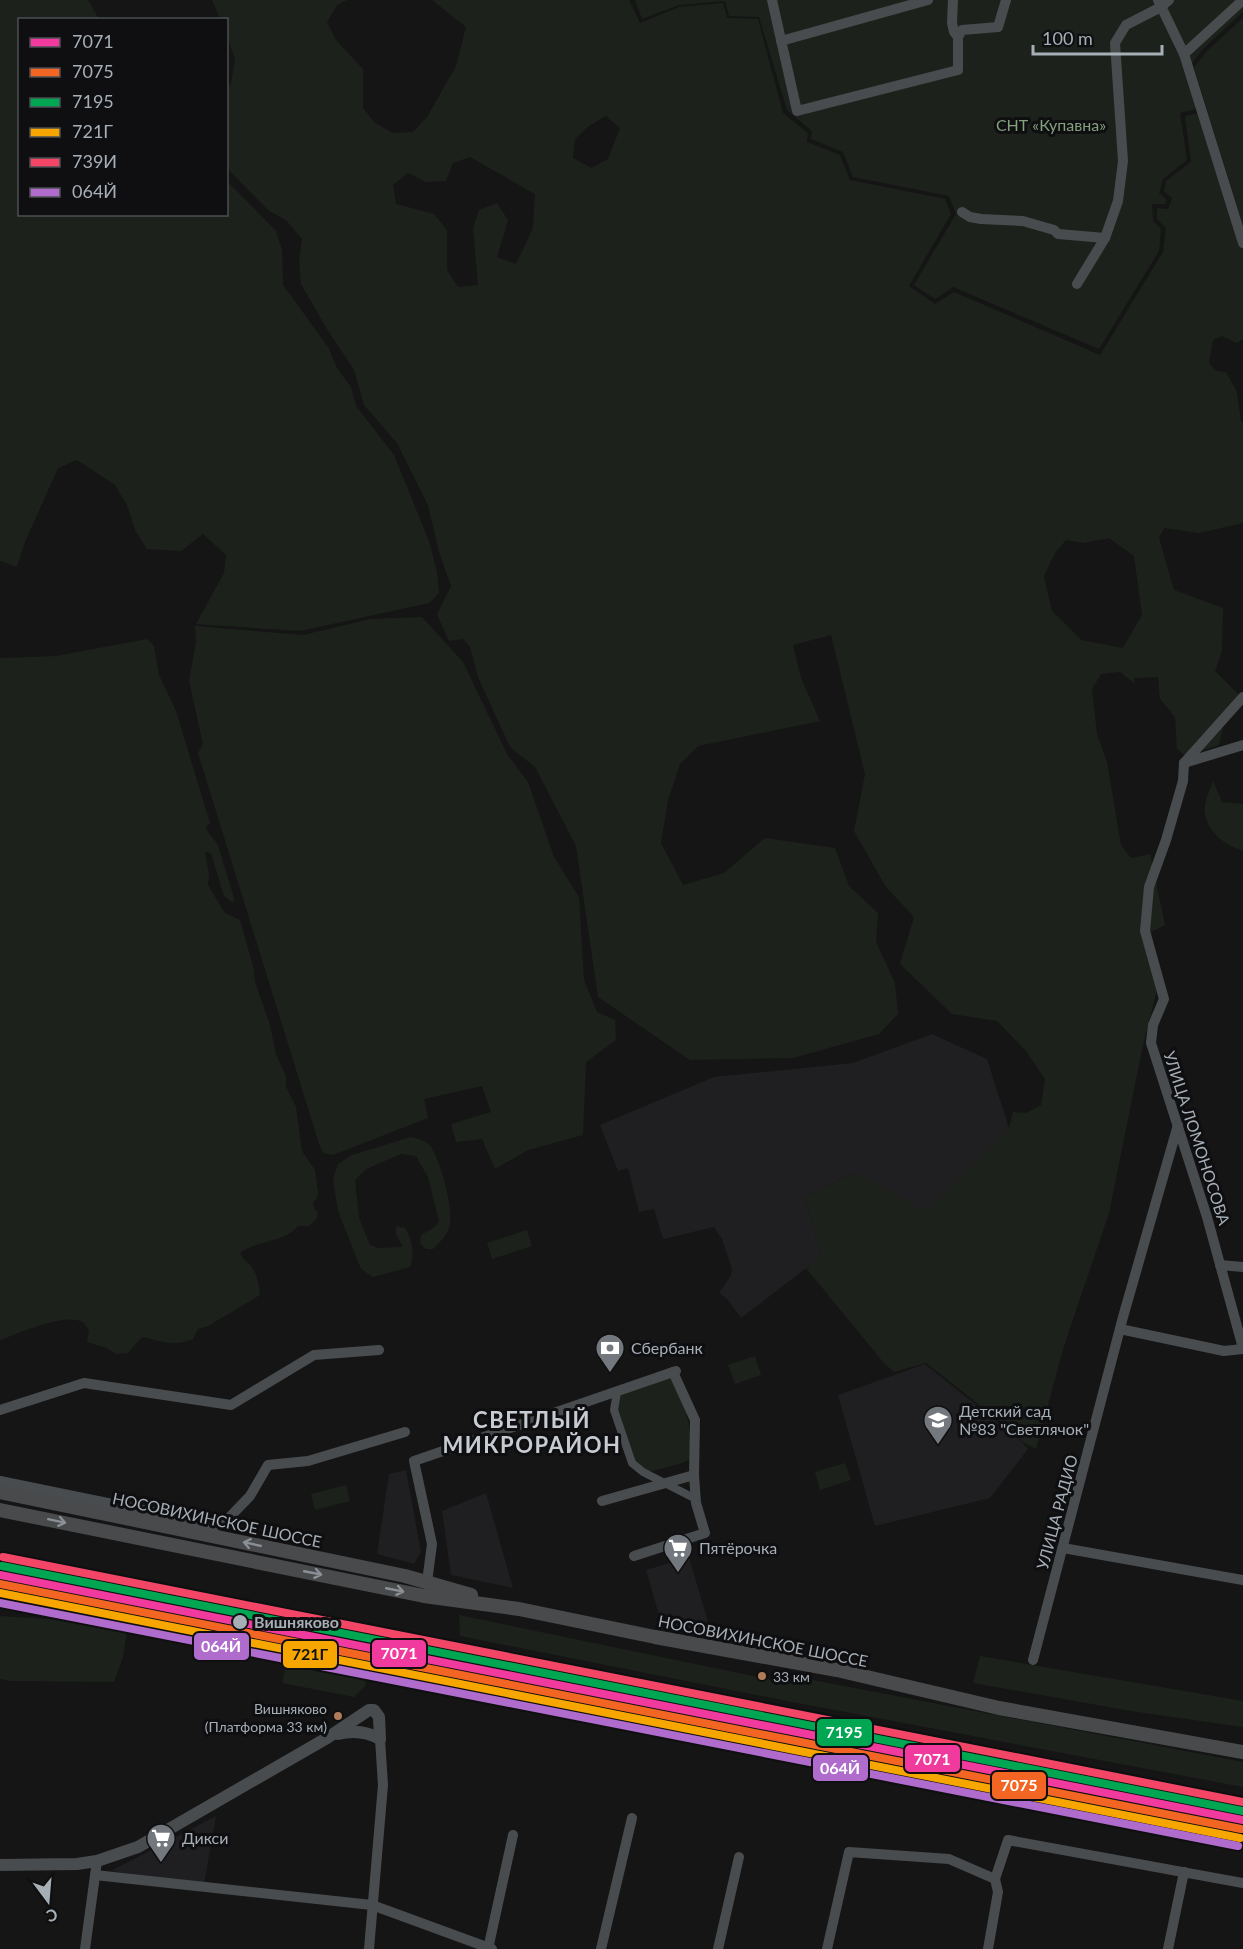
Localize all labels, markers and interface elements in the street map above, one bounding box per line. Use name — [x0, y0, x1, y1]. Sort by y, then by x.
legend — [18, 18, 228, 216]
scale bar — [1033, 18, 1162, 56]
text: 100 m — [1042, 27, 1093, 49]
text: 7071 — [72, 30, 114, 52]
text: 7075 — [72, 60, 114, 82]
text: 7195 — [72, 90, 114, 112]
park label: СНТ «Купавна» — [996, 115, 1106, 134]
text: 721Г — [72, 120, 113, 142]
text: 739И — [72, 150, 117, 172]
text: 064Й — [72, 180, 117, 202]
street label: УЛИЦА ЛОМОНОСОВА — [1160, 1049, 1235, 1227]
bank icon: Сбербанк — [594, 1332, 626, 1374]
place label: Сбербанк — [631, 1338, 703, 1357]
place label: Детский сад №83 "Светлячок" — [959, 1401, 1089, 1438]
school or university icon: Детский сад №83 "Светлячок" — [922, 1404, 954, 1446]
district label: СВЕТЛЫЙ МИКРОРАЙОН — [443, 1406, 621, 1458]
street label: УЛИЦА РАДИО — [1032, 1452, 1081, 1571]
street label: НОСОВИХИНСКОЕ ШОССЕ — [111, 1488, 323, 1551]
one-way arrow — [47, 1516, 67, 1527]
supermarket icon: Пятёрочка — [662, 1532, 694, 1574]
one-way arrow — [243, 1538, 262, 1549]
place label: Пятёрочка — [699, 1538, 777, 1557]
one-way arrow — [303, 1568, 322, 1579]
one-way arrow — [384, 1585, 404, 1596]
street label: НОСОВИХИНСКОЕ ШОССЕ — [657, 1611, 870, 1670]
place label: Вишняково — [254, 1612, 339, 1631]
marker: Вишняково — [231, 1613, 249, 1631]
line badge: 064Й — [193, 1632, 250, 1661]
text: 064Й — [201, 1636, 241, 1655]
line badge: 7071 — [371, 1639, 427, 1668]
line badge: 721Г — [282, 1640, 338, 1669]
text: 7071 — [380, 1643, 418, 1662]
text: 721Г — [292, 1644, 329, 1663]
place label: 33 км — [773, 1668, 810, 1685]
marker: 33 км — [756, 1670, 768, 1682]
place label: Вишняково (Платформа 33 км) — [205, 1700, 327, 1735]
marker: Вишняково (Платформа 33 км) — [332, 1710, 344, 1722]
line badge: 7195 — [816, 1718, 873, 1747]
text: 7195 — [825, 1722, 863, 1741]
line badge: 7071 — [904, 1744, 961, 1773]
text: 7071 — [913, 1749, 951, 1768]
line badge: 064Й — [812, 1754, 869, 1782]
text: 064Й — [820, 1758, 860, 1777]
line badge: 7075 — [991, 1771, 1047, 1800]
text: 7075 — [1000, 1775, 1038, 1794]
supermarket icon: Дикси — [145, 1822, 177, 1864]
place label: Дикси — [182, 1828, 228, 1847]
north arrow — [18, 1871, 78, 1931]
text: С — [44, 1905, 60, 1927]

